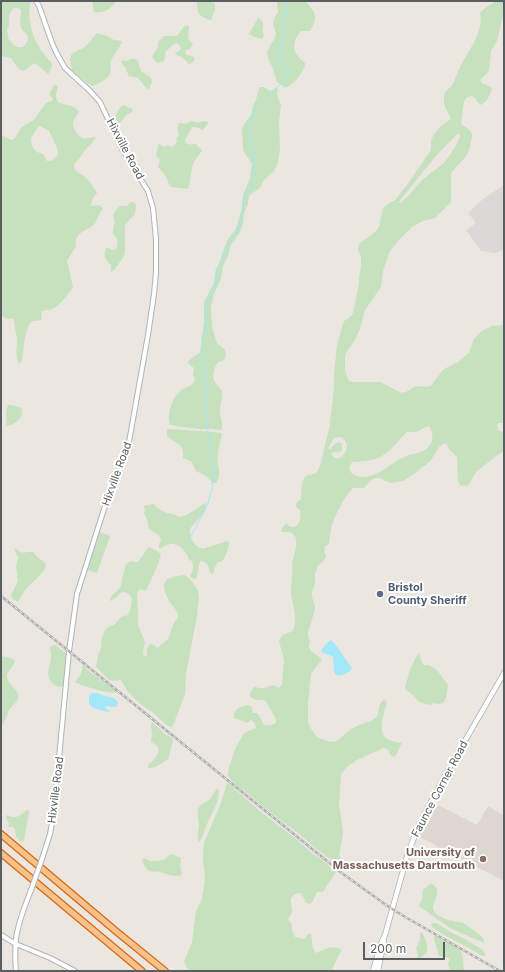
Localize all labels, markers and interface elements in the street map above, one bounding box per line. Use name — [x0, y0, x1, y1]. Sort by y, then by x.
street label: Hixville Road — [103, 116, 147, 182]
street label: Hixville Road — [99, 440, 135, 508]
place label: Bristol County Sheriff — [388, 581, 467, 607]
marker: Bristol County Sheriff — [375, 589, 385, 599]
street label: Faunce Corner Road — [409, 739, 471, 839]
street label: Hixville Road — [45, 756, 67, 824]
place label: University of Massachusetts Dartmouth — [333, 846, 475, 872]
marker: University of Massachusetts Dartmouth — [478, 854, 488, 864]
scale bar — [365, 934, 447, 960]
text: 200 m — [370, 941, 406, 956]

